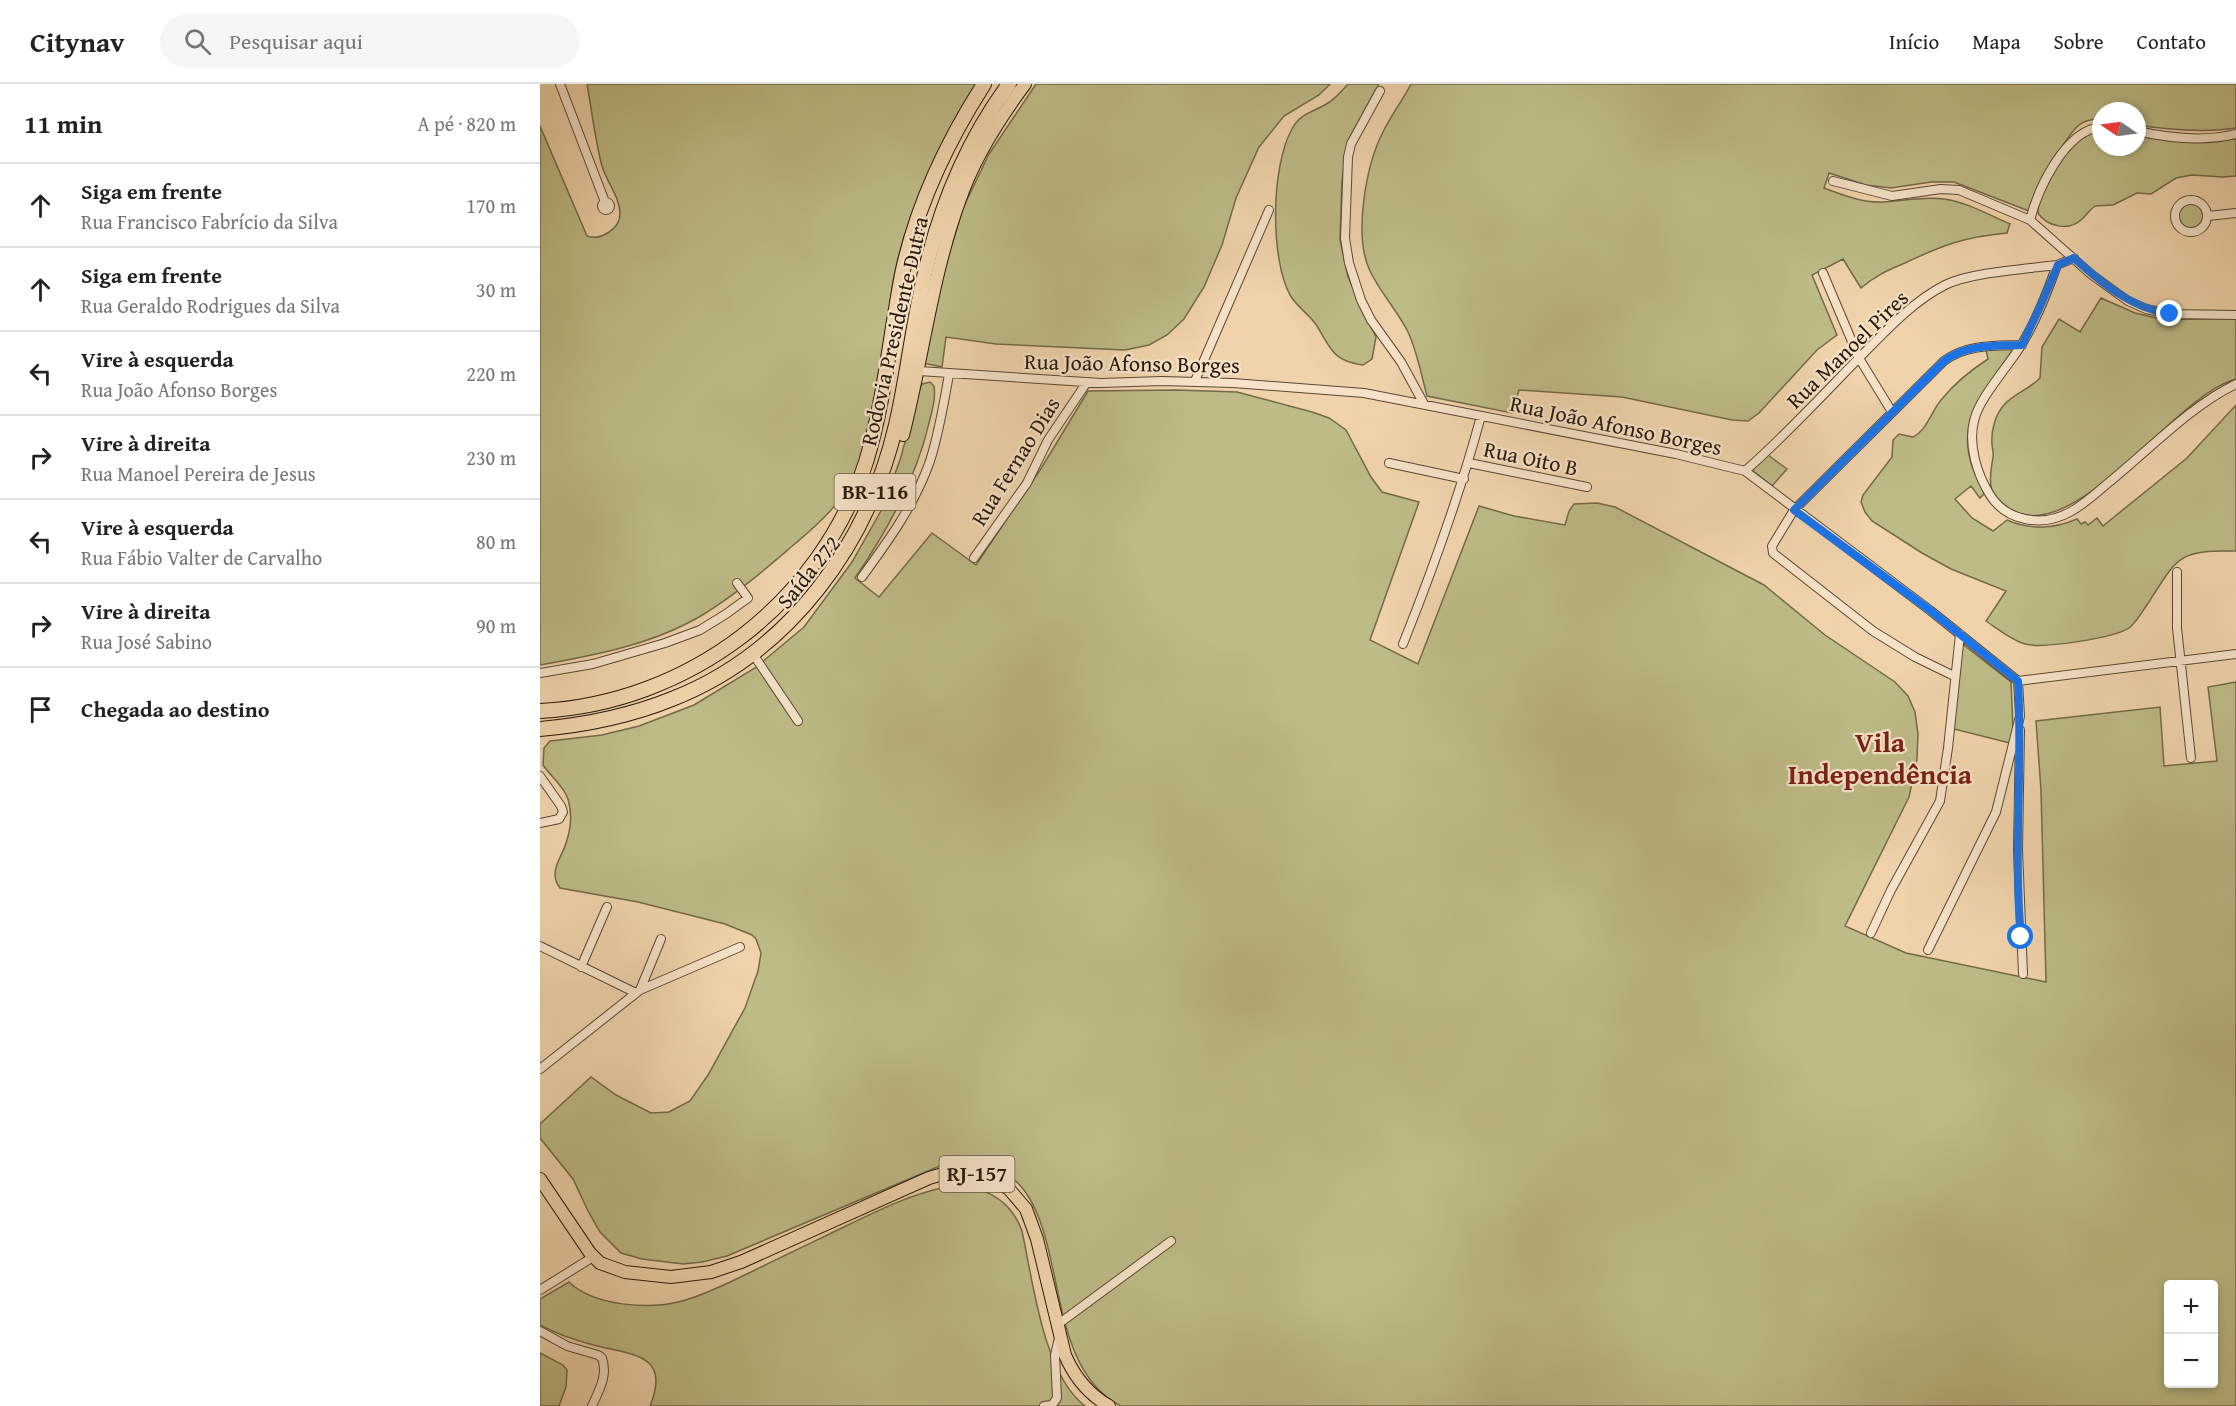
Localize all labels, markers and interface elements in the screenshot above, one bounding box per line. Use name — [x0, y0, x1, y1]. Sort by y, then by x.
search box — [160, 14, 580, 68]
text: Citynav — [30, 21, 124, 62]
icon: search — [181, 25, 214, 58]
text: Pesquisar aqui — [229, 25, 363, 57]
text: Início — [1889, 26, 1939, 57]
text: Mapa — [1972, 26, 2021, 57]
text: Sobre — [2054, 26, 2104, 57]
text: Contato — [2137, 26, 2206, 57]
north arrow — [2092, 102, 2146, 156]
text: 11 min — [24, 104, 102, 143]
text: A pé · 820 m — [418, 109, 516, 138]
text: Siga em frente — [81, 175, 222, 207]
icon: ahead — [24, 189, 57, 222]
text: 170 m — [466, 191, 516, 220]
text: Rua Francisco Fabrício da Silva — [81, 207, 338, 236]
street label: Rodovia Presidente Dutra — [852, 213, 936, 449]
text: Siga em frente — [81, 259, 222, 291]
icon: ahead — [24, 273, 57, 306]
text: 30 m — [476, 275, 516, 304]
street label: Rua Manoel Pires — [1779, 282, 1915, 416]
text: Rua Geraldo Rodrigues da Silva — [81, 291, 340, 320]
route end — [2156, 300, 2182, 326]
text: Vire à esquerda — [81, 343, 234, 375]
street label: Rua João Afonso Borges — [1024, 345, 1240, 381]
icon: left — [24, 357, 57, 390]
text: 220 m — [466, 359, 516, 388]
text: Rua João Afonso Borges — [81, 375, 277, 404]
street label: Rua João Afonso Borges — [1507, 387, 1725, 463]
street label: Rua Fernao Dias — [963, 390, 1067, 532]
text: Vire à direita — [81, 427, 211, 459]
street label: Rua Oito B — [1481, 432, 1581, 484]
icon: right — [24, 441, 57, 474]
text: 230 m — [466, 443, 516, 472]
text: Rua Manoel Pereira de Jesus — [81, 459, 316, 488]
road number: BR-116 — [834, 474, 916, 510]
text: Vire à esquerda — [81, 511, 234, 543]
icon: left — [24, 525, 57, 558]
text: 80 m — [476, 527, 516, 556]
street label: Saída 272 — [768, 528, 848, 616]
text: Rua Fábio Valter de Carvalho — [81, 543, 322, 572]
text: Vire à direita — [81, 595, 211, 627]
icon: right — [24, 609, 57, 642]
text: 90 m — [476, 611, 516, 640]
text: Rua José Sabino — [81, 627, 212, 656]
icon: arrive — [24, 693, 57, 726]
text: Chegada ao destino — [81, 693, 269, 725]
district label: Vila Independência — [1788, 721, 1973, 794]
route start — [2007, 923, 2033, 949]
road number: RJ-157 — [940, 1156, 1014, 1192]
map controls — [2164, 1280, 2218, 1388]
button: + — [2164, 1280, 2218, 1334]
button: − — [2164, 1334, 2218, 1388]

